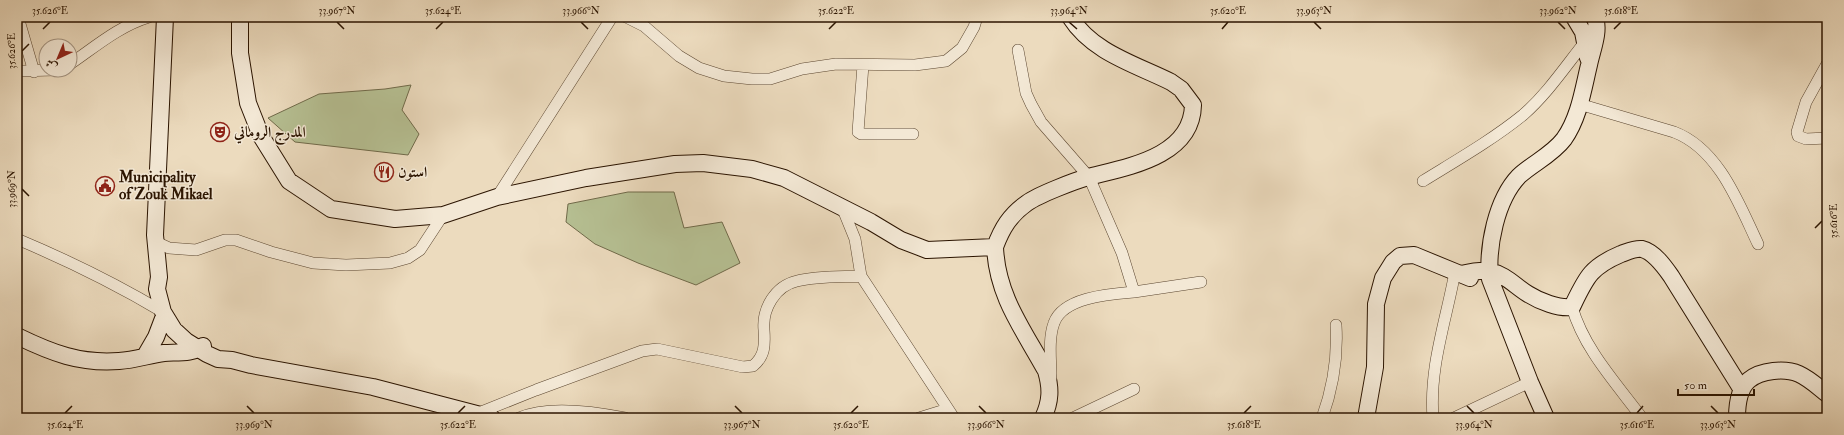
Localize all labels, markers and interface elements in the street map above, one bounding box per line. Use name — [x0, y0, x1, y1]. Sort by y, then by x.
text: 35.626°E — [32, 5, 68, 17]
text: 33.967°N — [319, 5, 355, 17]
text: 35.624°E — [425, 5, 461, 17]
text: 33.966°N — [562, 5, 600, 17]
text: 35.622°E — [818, 5, 854, 17]
text: 33.964°N — [1050, 5, 1088, 17]
text: 35.620°E — [1210, 5, 1246, 17]
text: 33.963°N — [1296, 5, 1332, 17]
text: 33.962°N — [1539, 5, 1577, 17]
text: 35.618°E — [1604, 5, 1638, 17]
text: 35.626°E — [6, 33, 18, 69]
north arrow — [38, 38, 78, 78]
text: ش — [43, 56, 60, 73]
theatre icon: المدرج الروماني — [209, 121, 231, 143]
place label: المدرج الروماني — [233, 123, 306, 146]
restaurant icon: استون — [373, 161, 395, 183]
place label: استون — [398, 163, 427, 182]
place label: Municipality of Zouk Mikael — [118, 168, 213, 204]
text: 33.969°N — [6, 170, 18, 208]
public building icon: Municipality of Zouk Mikael — [94, 175, 116, 197]
text: 35.616°E — [1828, 204, 1840, 238]
scale bar — [1678, 371, 1754, 397]
text: 50 m — [1684, 378, 1708, 393]
text: 35.624°E — [47, 419, 83, 431]
text: 33.969°N — [235, 419, 273, 431]
text: 35.622°E — [440, 419, 476, 431]
text: 33.967°N — [724, 419, 760, 431]
text: 35.620°E — [833, 419, 869, 431]
text: 33.966°N — [967, 419, 1005, 431]
text: 35.618°E — [1227, 419, 1261, 431]
text: 33.964°N — [1455, 419, 1493, 431]
text: 35.616°E — [1620, 419, 1654, 431]
text: 33.963°N — [1700, 419, 1736, 431]

